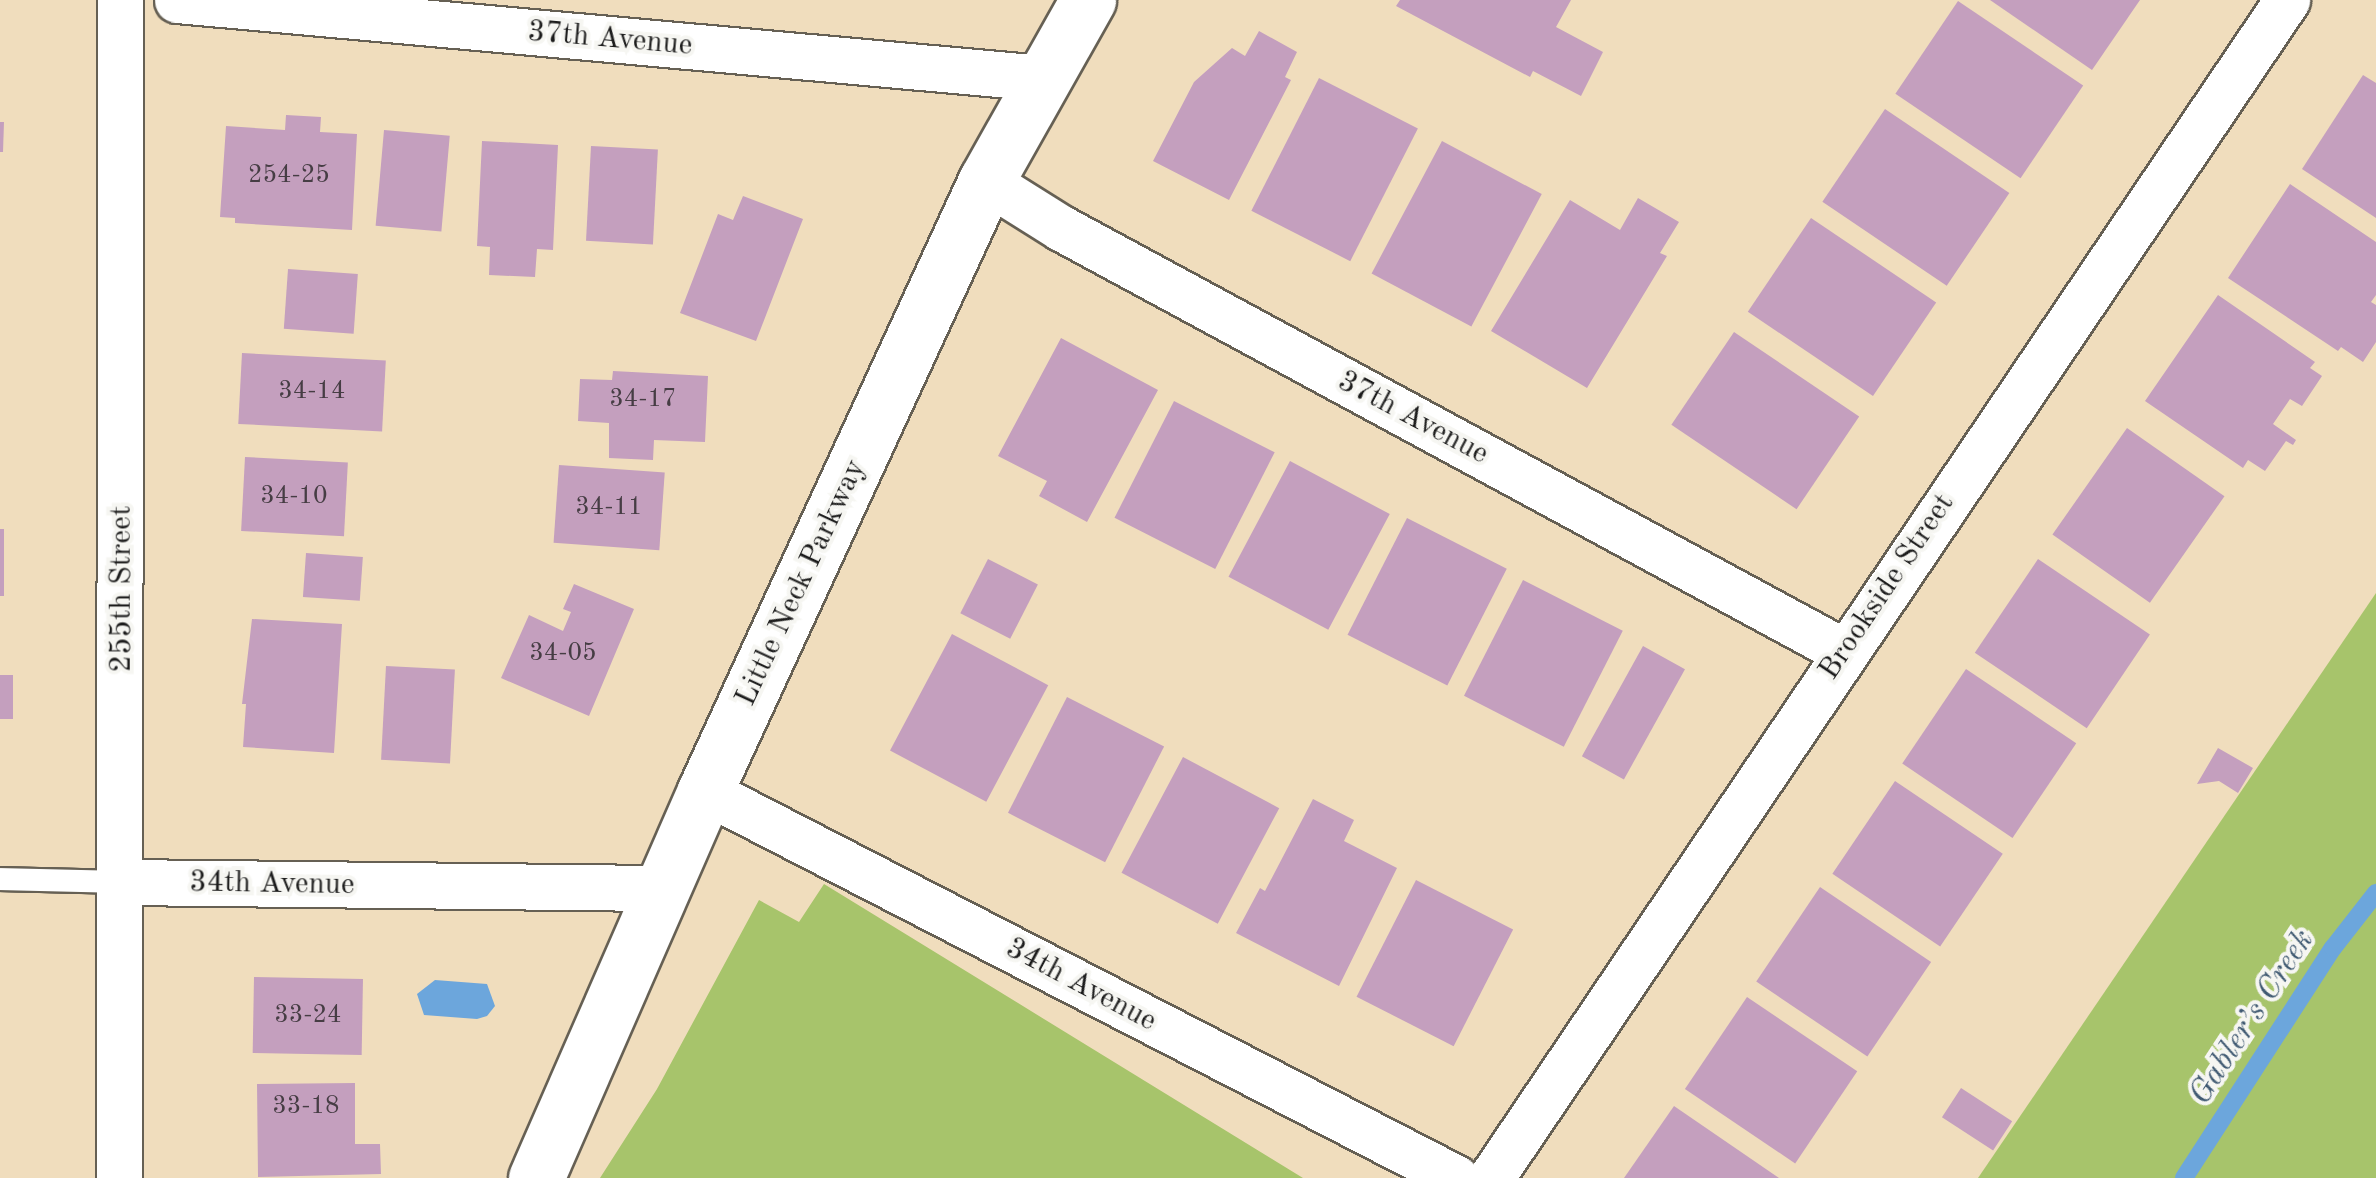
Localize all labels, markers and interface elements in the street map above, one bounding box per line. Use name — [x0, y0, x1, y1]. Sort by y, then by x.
street label: 37th Avenue — [526, 14, 694, 64]
house number: 254-25 — [248, 161, 330, 191]
street label: 37th Avenue — [1332, 363, 1494, 473]
house number: 34-14 — [278, 377, 346, 407]
house number: 34-17 — [609, 385, 677, 415]
street label: Little Neck Parkway — [728, 454, 874, 712]
house number: 34-10 — [260, 482, 328, 512]
street label: Brookside Street — [1811, 487, 1963, 687]
house number: 34-11 — [575, 493, 643, 523]
street label: 255th Street — [104, 506, 140, 672]
house number: 34-05 — [529, 639, 597, 669]
street label: 34th Avenue — [189, 865, 355, 903]
water label: Gabler’s Creek — [2182, 923, 2324, 1113]
street label: 34th Avenue — [1000, 930, 1162, 1040]
house number: 33-24 — [274, 1001, 342, 1031]
house number: 33-18 — [272, 1092, 340, 1122]

